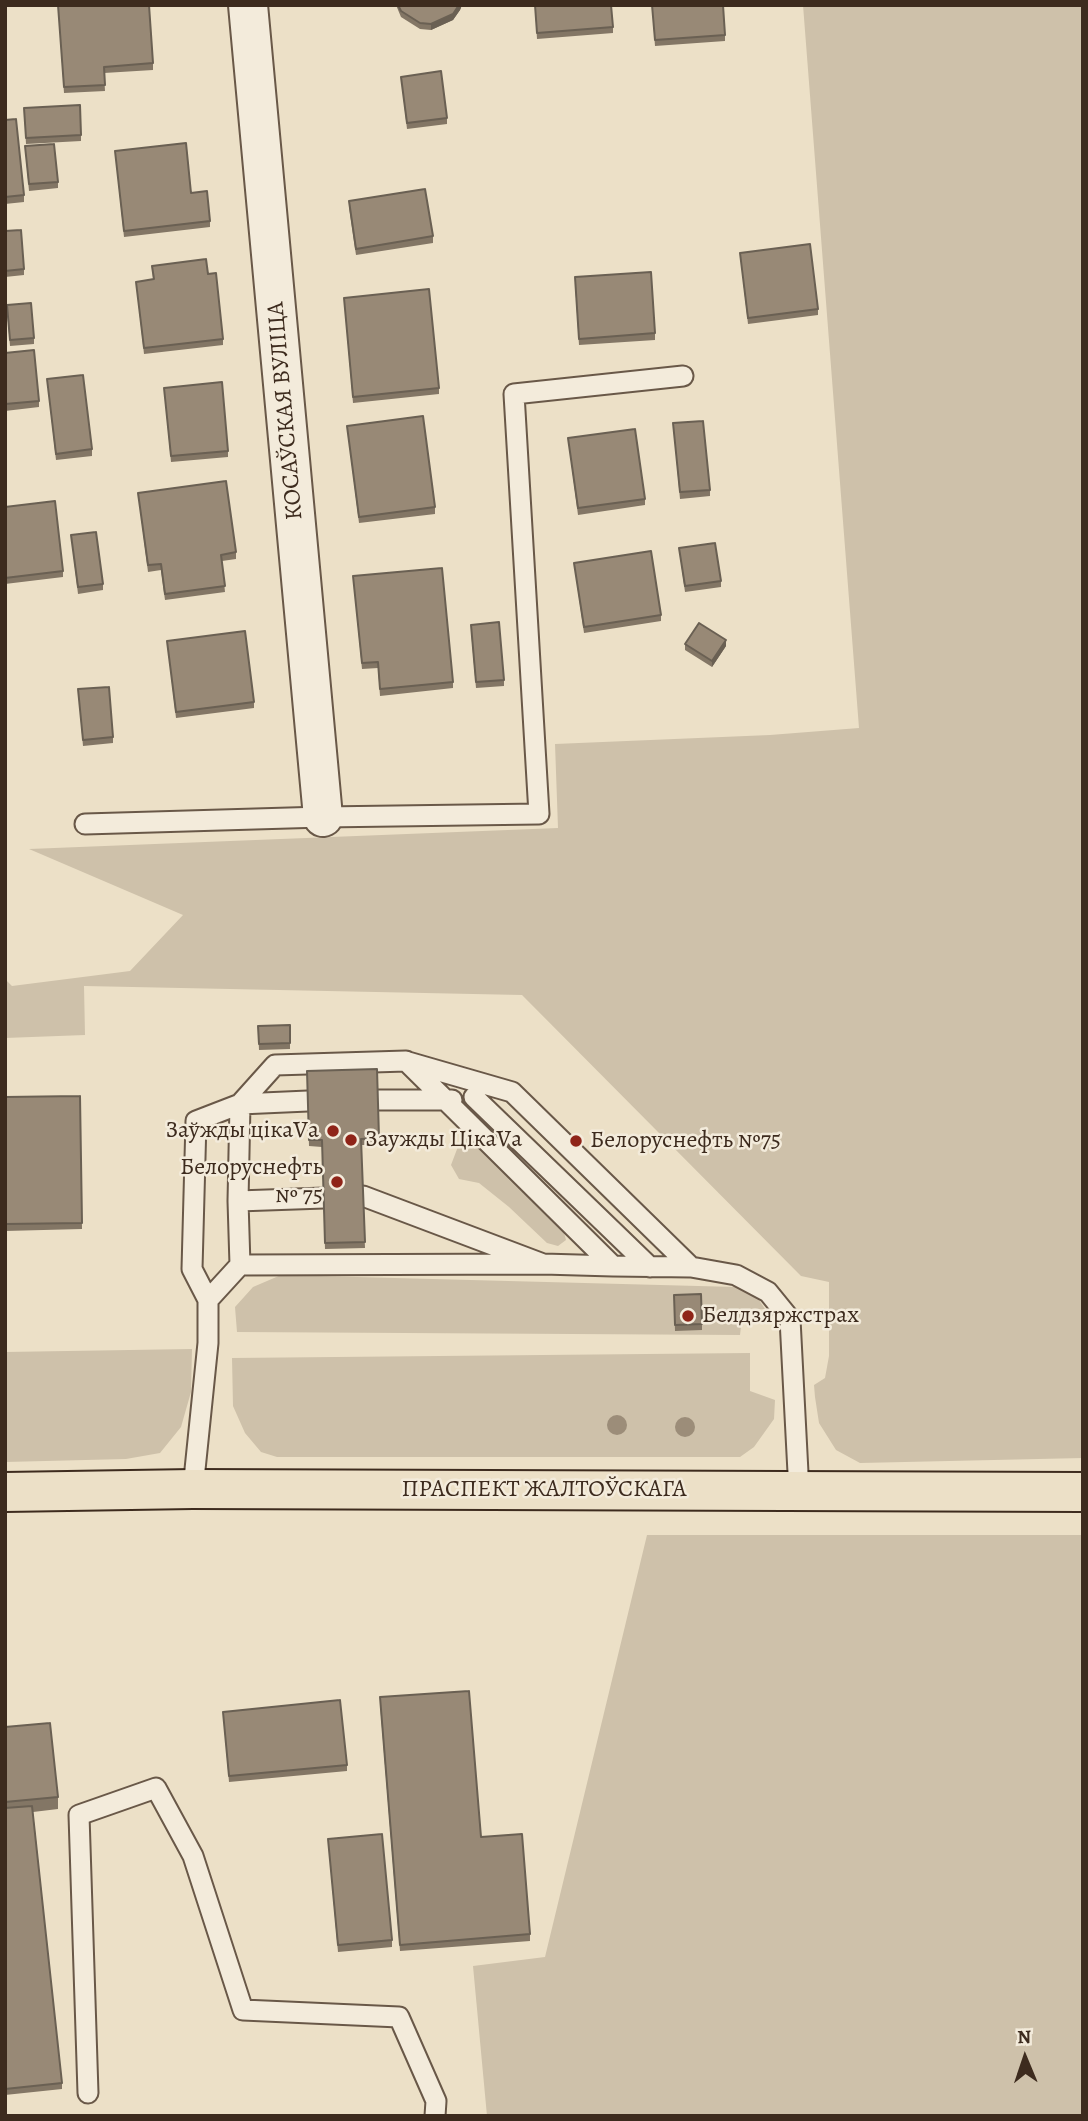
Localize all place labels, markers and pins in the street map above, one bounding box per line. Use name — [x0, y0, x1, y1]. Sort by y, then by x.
place label: Заўжды цікаVа — [165, 1117, 319, 1145]
marker: Заўжды цікаVа — [325, 1123, 341, 1139]
place label: Заужды ЦікаVа — [365, 1126, 522, 1154]
place label: Белоруснефть №75 — [590, 1127, 781, 1155]
marker: Заужды ЦікаVа — [343, 1132, 359, 1148]
marker: Белоруснефть №75 — [568, 1133, 584, 1149]
place label: Белоруснефть № 75 — [180, 1154, 323, 1210]
marker: Белоруснефть № 75 — [329, 1174, 345, 1190]
place label: Белдзяржстрах — [702, 1302, 859, 1330]
marker: Белдзяржстрах — [680, 1308, 696, 1324]

